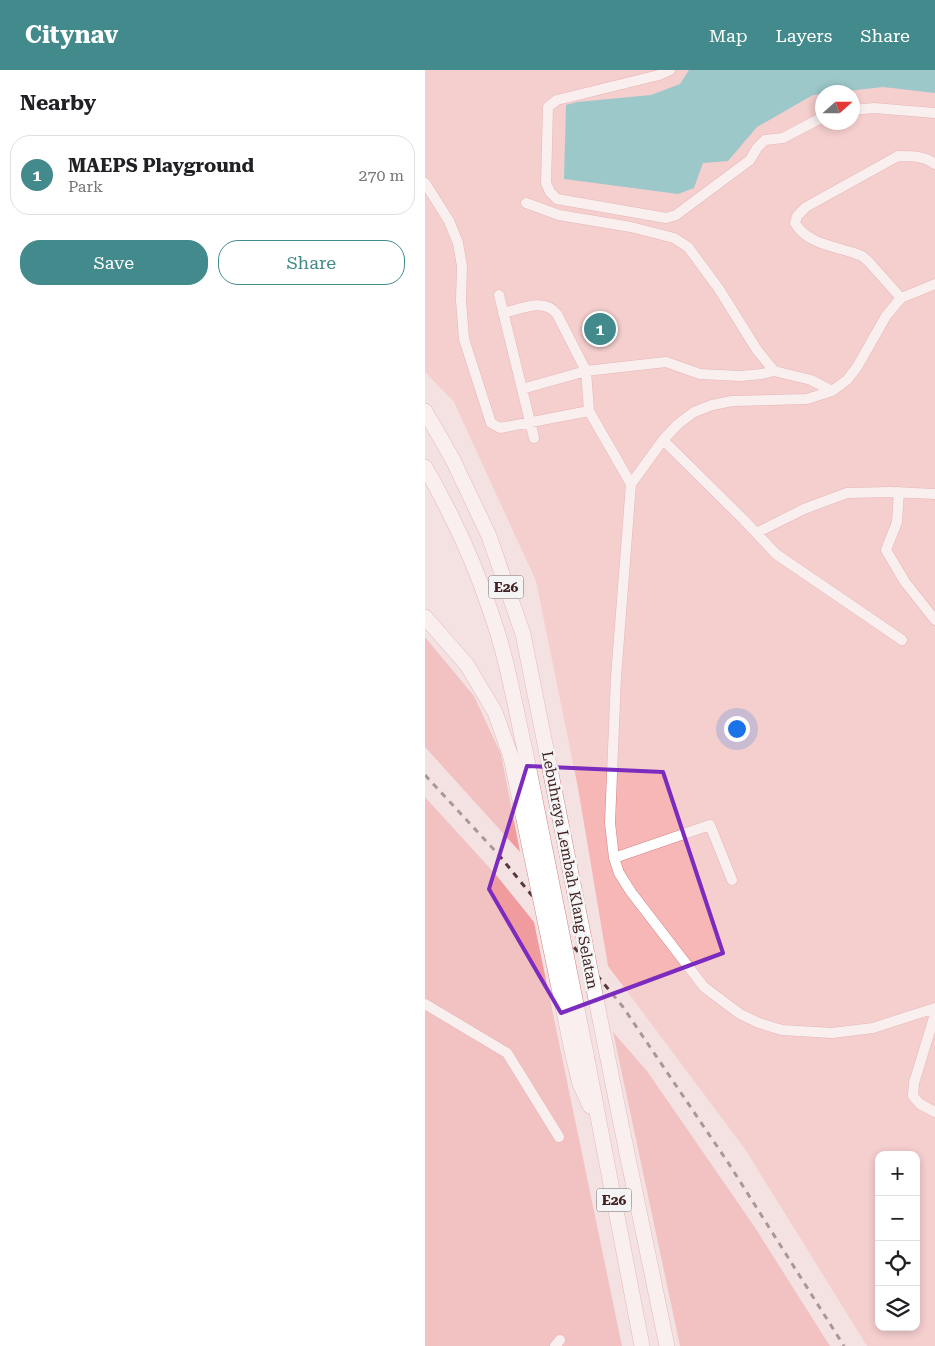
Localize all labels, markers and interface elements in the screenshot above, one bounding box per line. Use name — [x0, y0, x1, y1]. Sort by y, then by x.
text: Citynav — [25, 21, 118, 49]
text: Map — [709, 25, 748, 46]
text: Layers — [776, 25, 832, 46]
text: Share — [860, 25, 910, 46]
north arrow — [815, 85, 860, 130]
text: Nearby — [20, 91, 96, 115]
text: MAEPS Playground — [68, 154, 254, 177]
text: 1 — [33, 166, 41, 185]
text: 270 m — [358, 166, 404, 185]
text: Park — [68, 177, 103, 196]
button: Save — [20, 240, 208, 285]
button: Share — [218, 240, 405, 285]
pin: 1 — [584, 310, 616, 348]
road number: E26 — [489, 576, 523, 598]
your location — [724, 716, 750, 742]
street label: Lebuhraya Lembah Klang Selatan — [538, 750, 602, 991]
map controls — [875, 1151, 920, 1331]
button: + — [875, 1151, 920, 1196]
road number: E26 — [597, 1188, 631, 1212]
button: − — [875, 1196, 920, 1241]
button: locate — [875, 1241, 920, 1286]
button: layers — [875, 1286, 920, 1331]

